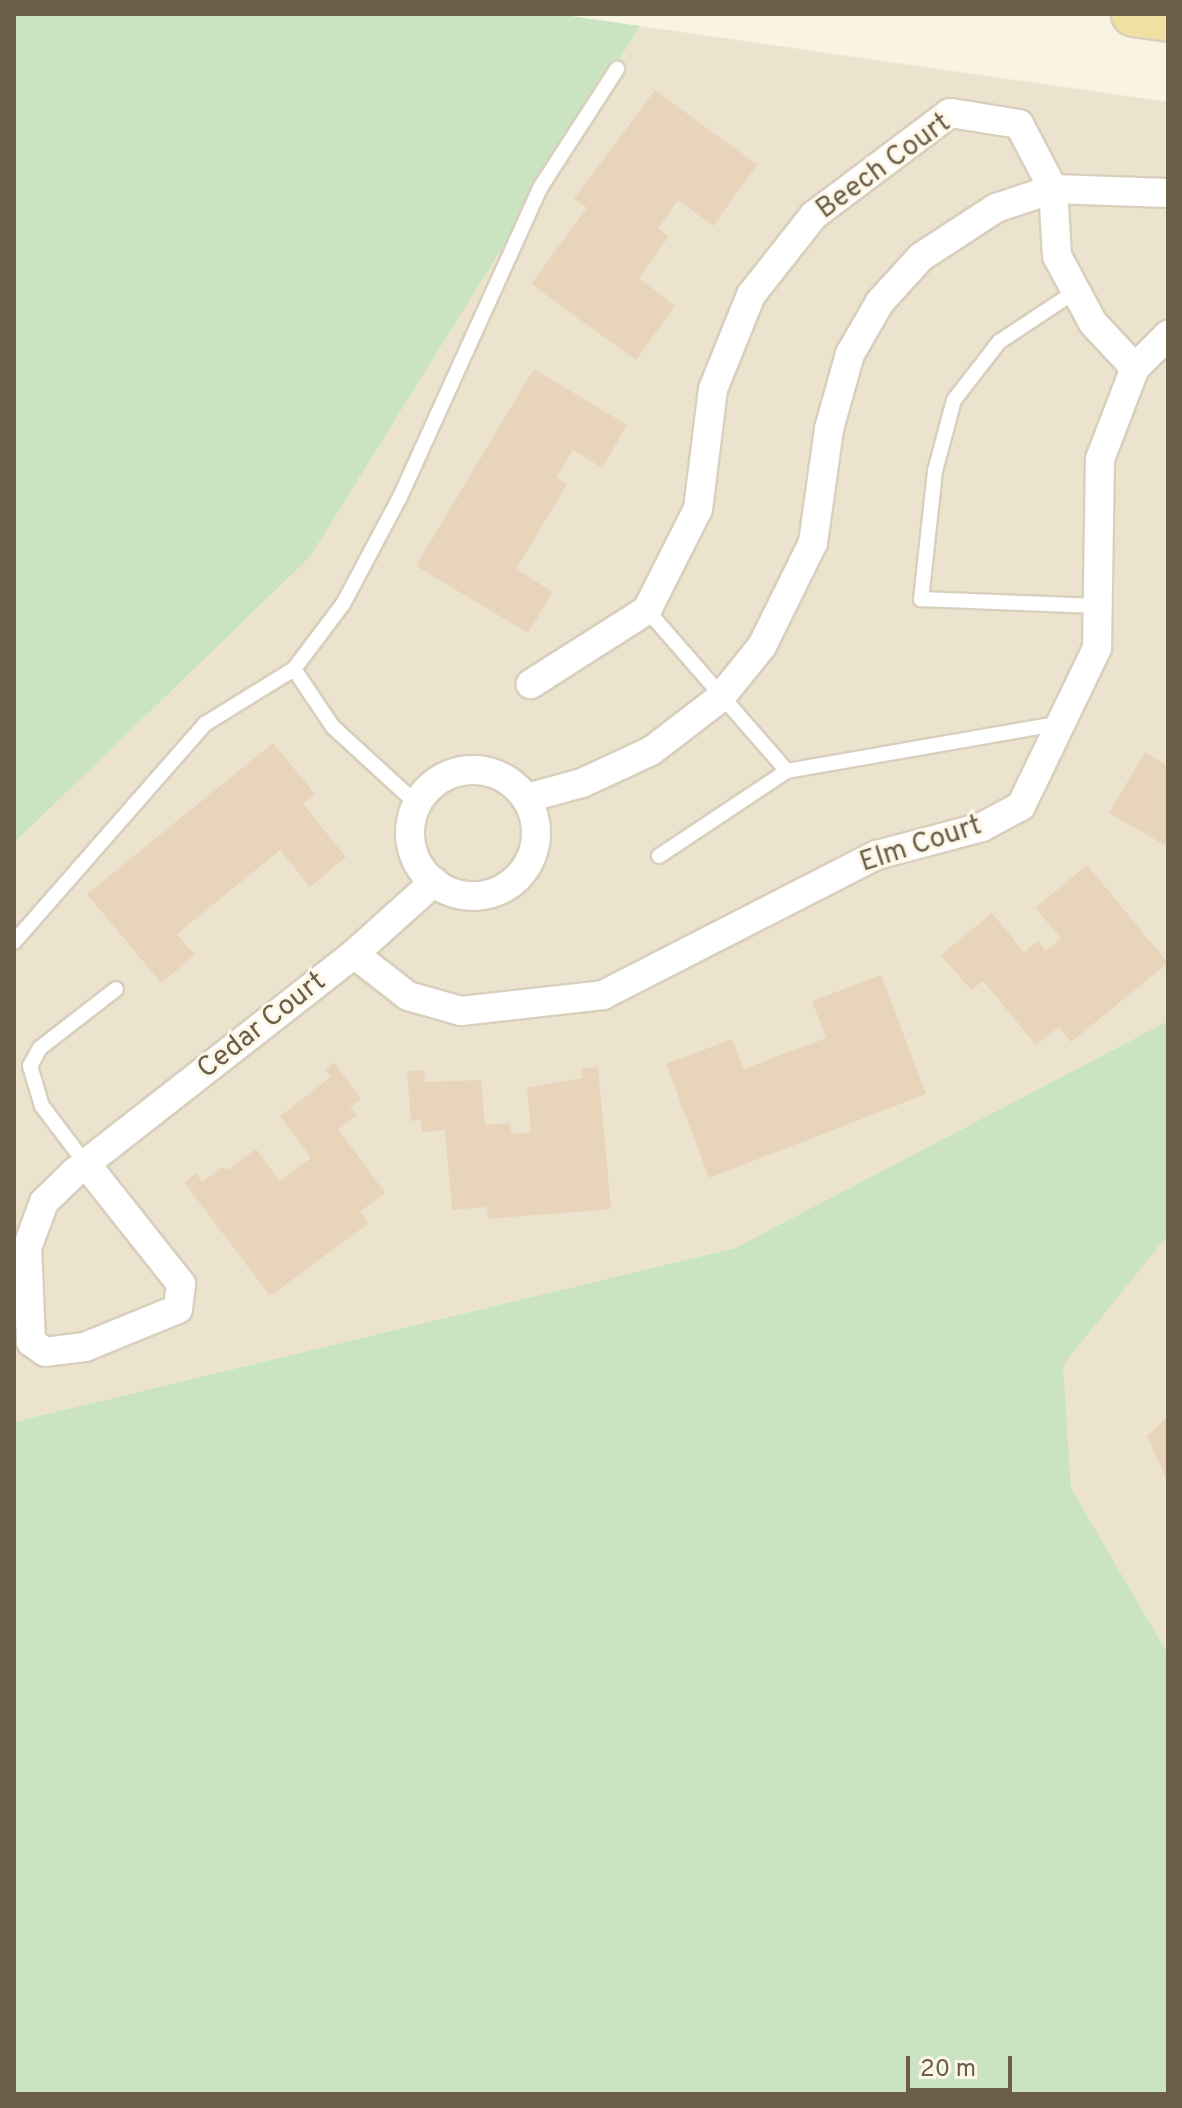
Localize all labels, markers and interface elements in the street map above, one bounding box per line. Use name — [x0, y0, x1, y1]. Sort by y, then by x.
street label: Beech Court — [810, 107, 958, 227]
street label: Elm Court — [856, 810, 986, 880]
street label: Cedar Court — [191, 965, 333, 1087]
scale bar — [910, 2040, 1016, 2090]
text: 20 m — [920, 2055, 976, 2085]

